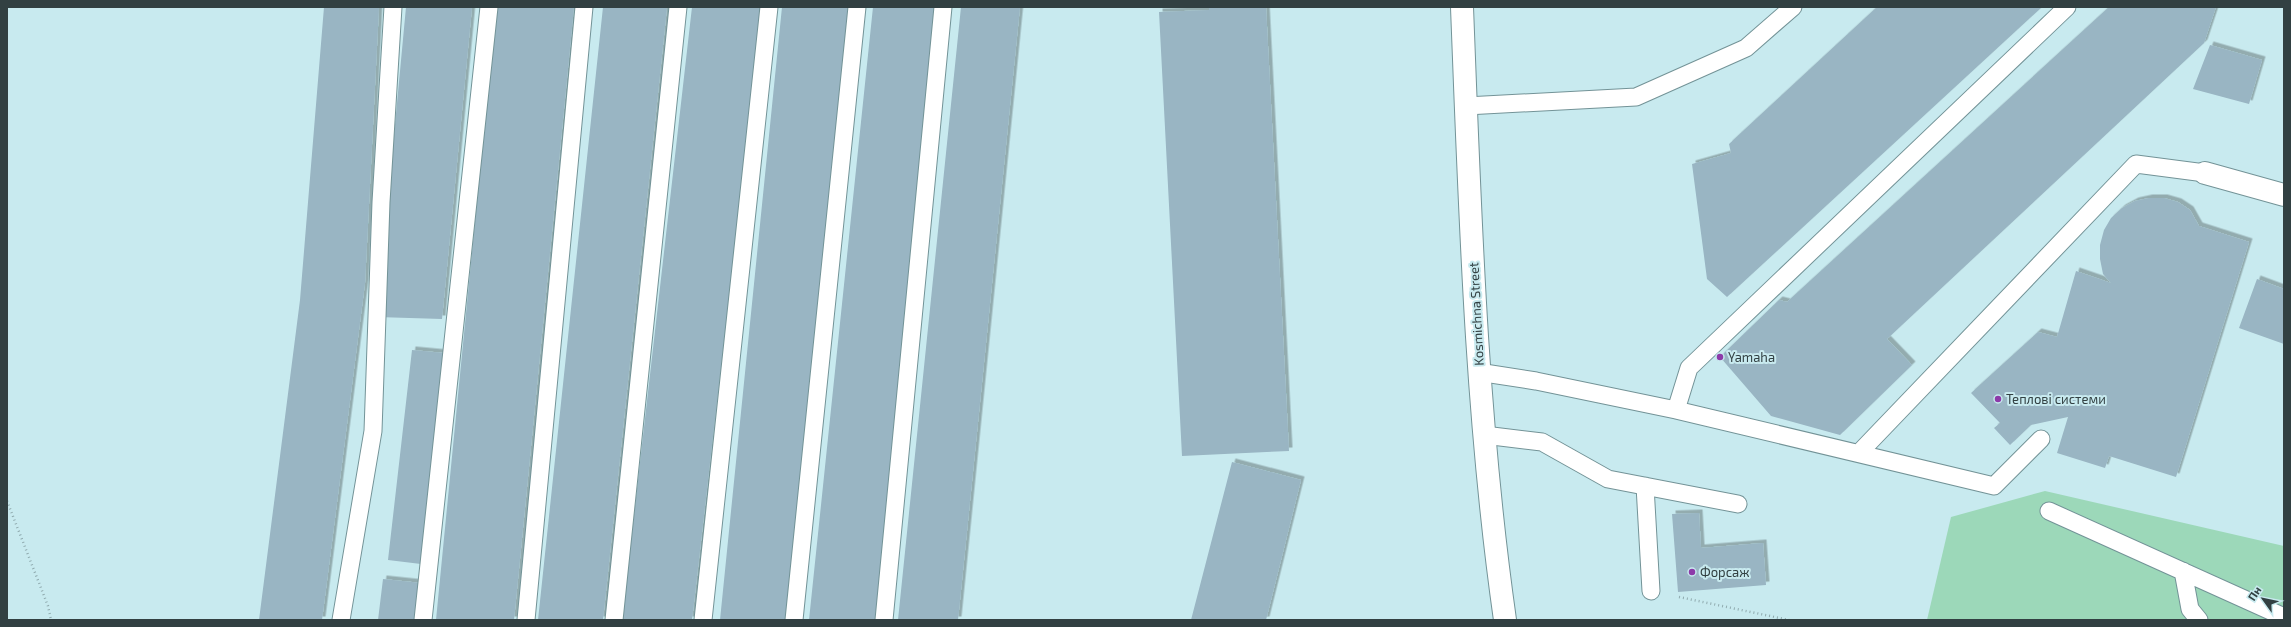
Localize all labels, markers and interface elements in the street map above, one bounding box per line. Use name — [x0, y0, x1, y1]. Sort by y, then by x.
street label: Kosmichna Street — [1465, 262, 1487, 366]
place label: Yamaha — [1728, 349, 1775, 365]
marker: Yamaha — [1715, 352, 1725, 362]
place label: Теплові системи — [2006, 391, 2106, 407]
marker: Теплові системи — [1993, 394, 2003, 404]
place label: Форсаж — [1700, 564, 1750, 580]
marker: Форсаж — [1687, 567, 1697, 577]
north arrow — [2243, 579, 2283, 619]
text: Пн — [2245, 584, 2264, 603]

